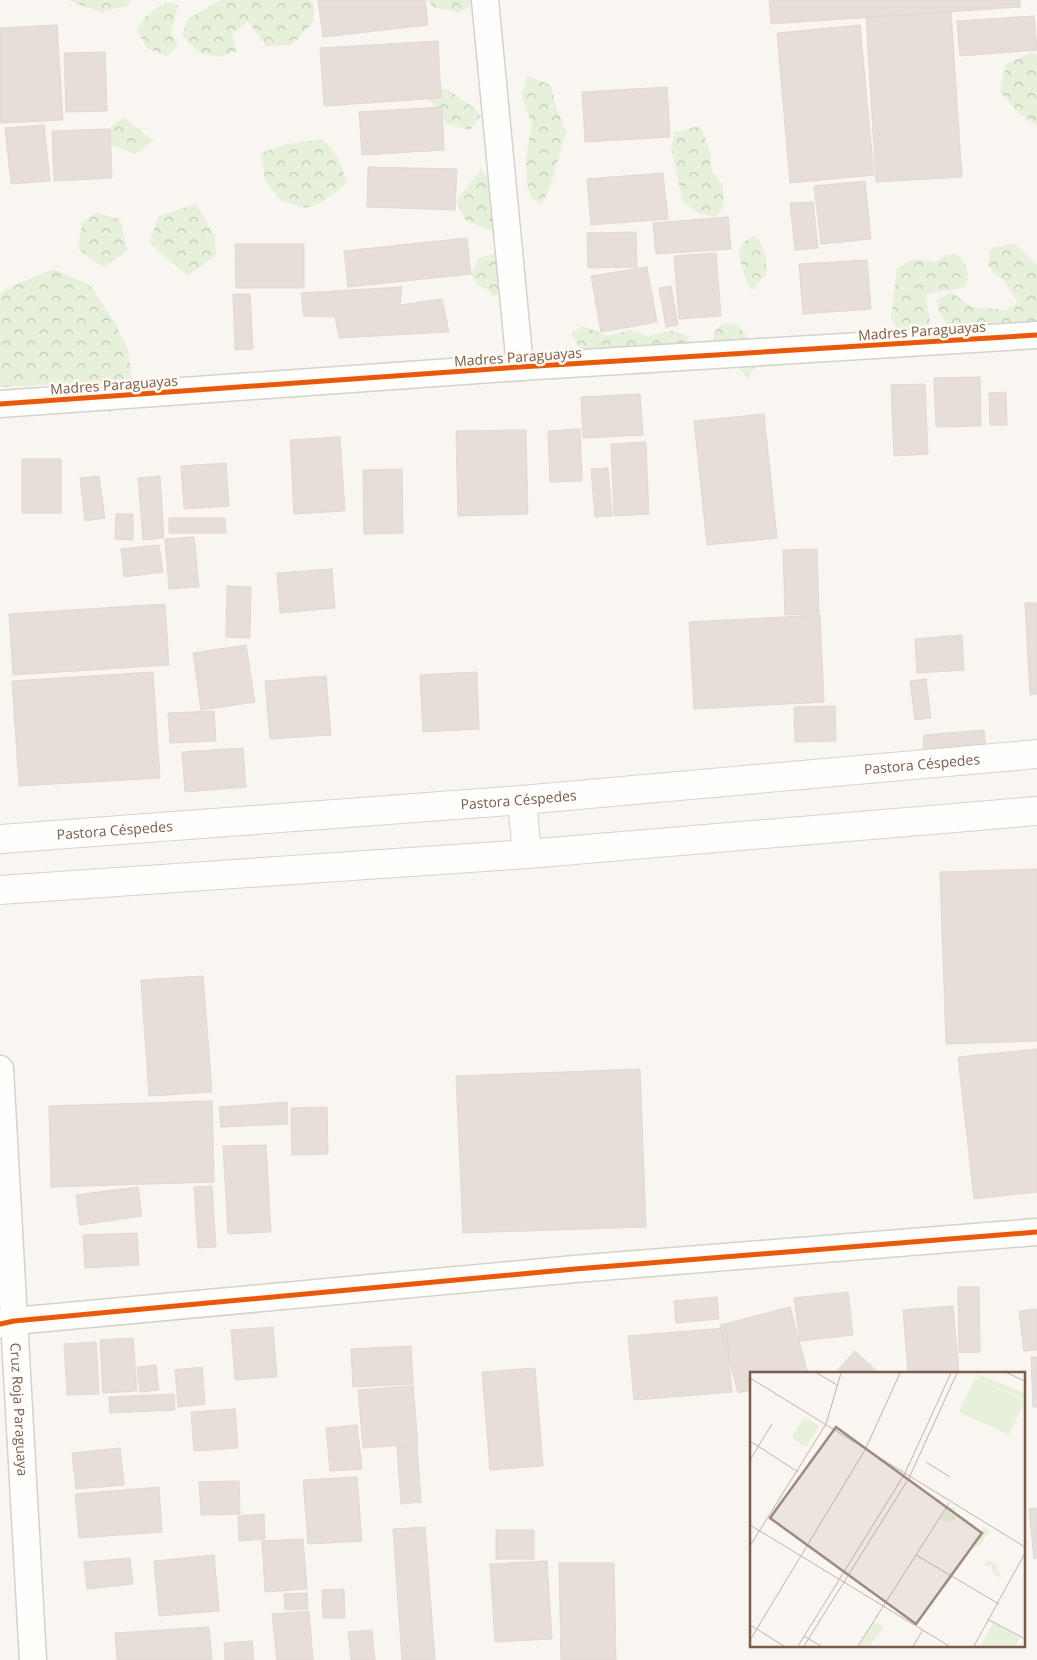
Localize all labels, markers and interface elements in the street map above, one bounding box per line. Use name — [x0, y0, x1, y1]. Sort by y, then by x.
street label: Madres Paraguayas — [857, 317, 987, 344]
street label: Madres Paraguayas — [453, 343, 583, 370]
street label: Madres Paraguayas — [49, 371, 179, 398]
street label: Pastora Céspedes — [863, 749, 981, 778]
street label: Pastora Céspedes — [460, 785, 578, 814]
street label: Pastora Céspedes — [56, 816, 174, 844]
street label: Cruz Roja Paraguaya — [6, 1342, 33, 1477]
inset map — [750, 1372, 1024, 1648]

